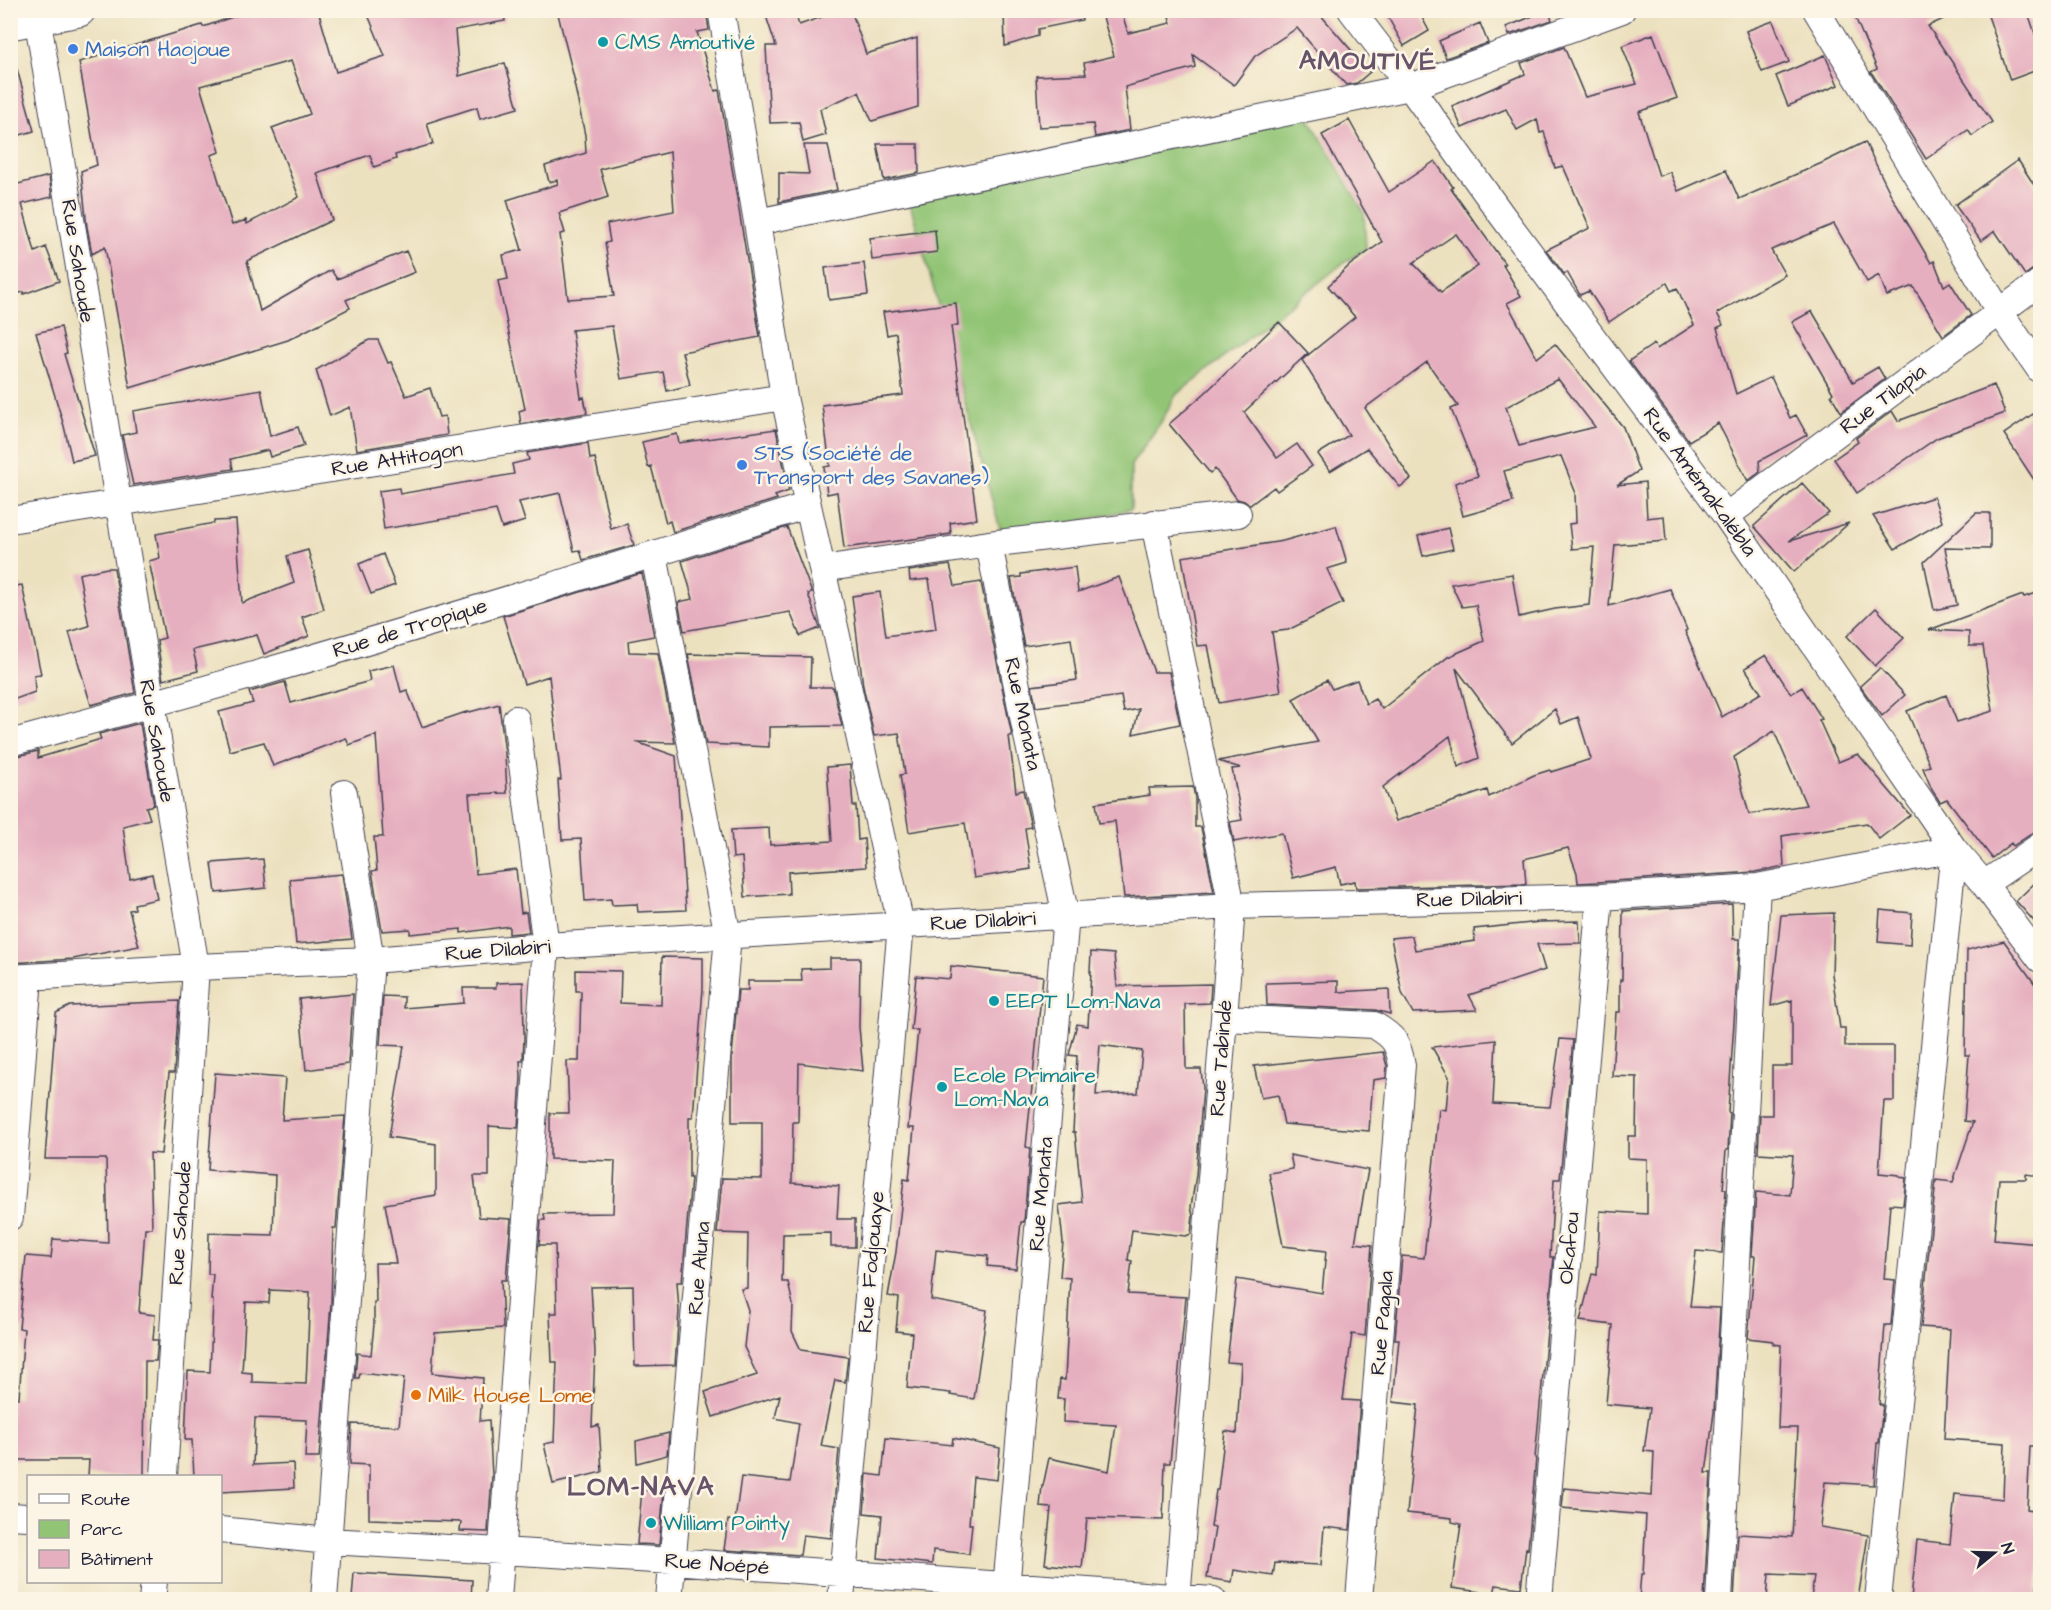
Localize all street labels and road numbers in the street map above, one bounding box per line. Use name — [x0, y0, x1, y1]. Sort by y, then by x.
street label: Rue Sahoude — [54, 197, 102, 325]
street label: Rue Tilapia — [1834, 357, 1933, 442]
street label: Rue Amémakalébla — [1636, 402, 1764, 563]
street label: Rue Attitogon — [329, 434, 465, 486]
street label: Rue de Tropique — [329, 591, 491, 666]
street label: Rue Monata — [997, 655, 1049, 774]
street label: Rue Sahoude — [132, 677, 182, 805]
street label: Rue Dilabiri — [1416, 884, 1522, 914]
street label: Rue Dilabiri — [929, 904, 1037, 938]
street label: Rue Dilabiri — [444, 932, 552, 968]
street label: Rue Tabindé — [1202, 999, 1240, 1117]
street label: Rue Monata — [1022, 1135, 1060, 1253]
street label: Rue Sahoude — [161, 1160, 199, 1286]
street label: Rue Fodjouaye — [850, 1190, 894, 1334]
street label: Okafou — [1551, 1210, 1587, 1285]
street label: Rue Aluna — [680, 1220, 718, 1316]
street label: Rue Pagala — [1363, 1269, 1403, 1377]
street label: Rue Noépé — [664, 1546, 770, 1583]

